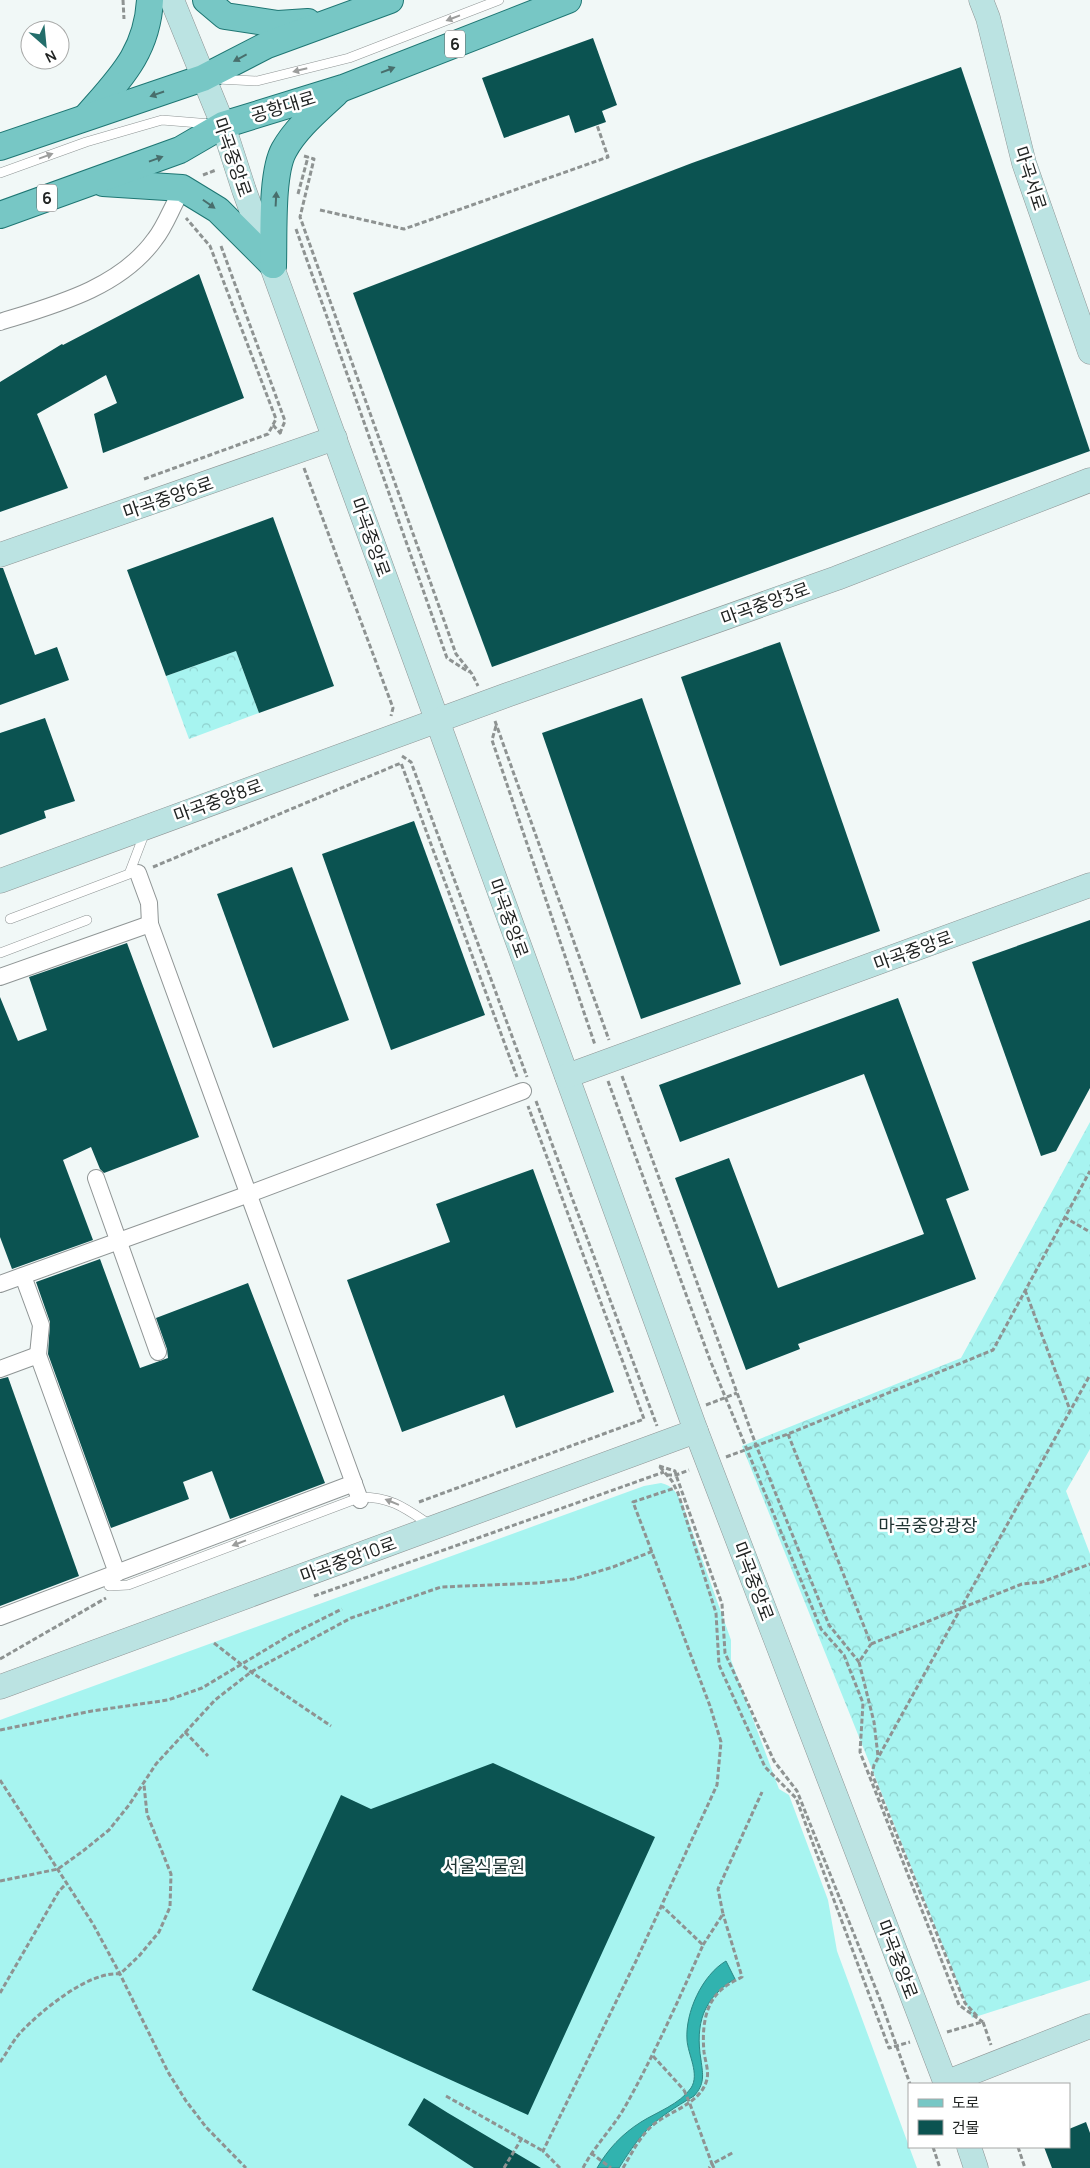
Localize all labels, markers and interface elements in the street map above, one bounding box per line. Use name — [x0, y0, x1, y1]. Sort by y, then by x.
one-way arrow — [446, 14, 460, 22]
north arrow — [20, 20, 70, 70]
road number: 6 — [445, 31, 465, 58]
text: N — [42, 46, 60, 68]
one-way arrow — [233, 54, 247, 62]
one-way arrow — [292, 66, 307, 74]
one-way arrow — [381, 66, 396, 74]
street label: 공항대로 — [248, 85, 318, 127]
one-way arrow — [150, 90, 165, 98]
street label: 마곡중앙로 — [208, 114, 258, 200]
street label: 마곡서로 — [1009, 143, 1053, 213]
one-way arrow — [39, 152, 54, 160]
one-way arrow — [149, 155, 164, 162]
road number: 6 — [37, 184, 57, 212]
one-way arrow — [272, 190, 280, 206]
one-way arrow — [202, 198, 215, 208]
street label: 마곡중앙6로 — [120, 470, 216, 524]
street label: 마곡중앙로 — [346, 494, 396, 580]
street label: 마곡중앙3로 — [717, 576, 813, 630]
street label: 마곡중앙8로 — [170, 773, 266, 827]
street label: 마곡중앙로 — [484, 875, 534, 961]
street label: 마곡중앙로 — [870, 925, 956, 975]
one-way arrow — [384, 1498, 399, 1506]
park label: 마곡중앙광장 — [878, 1513, 978, 1537]
street label: 마곡중앙10로 — [297, 1530, 399, 1588]
street label: 마곡중앙로 — [728, 1538, 780, 1624]
one-way arrow — [231, 1539, 246, 1547]
park label: 서울식물원 — [443, 1854, 525, 1878]
street label: 마곡중앙로 — [872, 1916, 924, 2002]
legend — [908, 2083, 1070, 2148]
text: 도로 — [952, 2092, 980, 2113]
text: 건물 — [952, 2117, 980, 2138]

